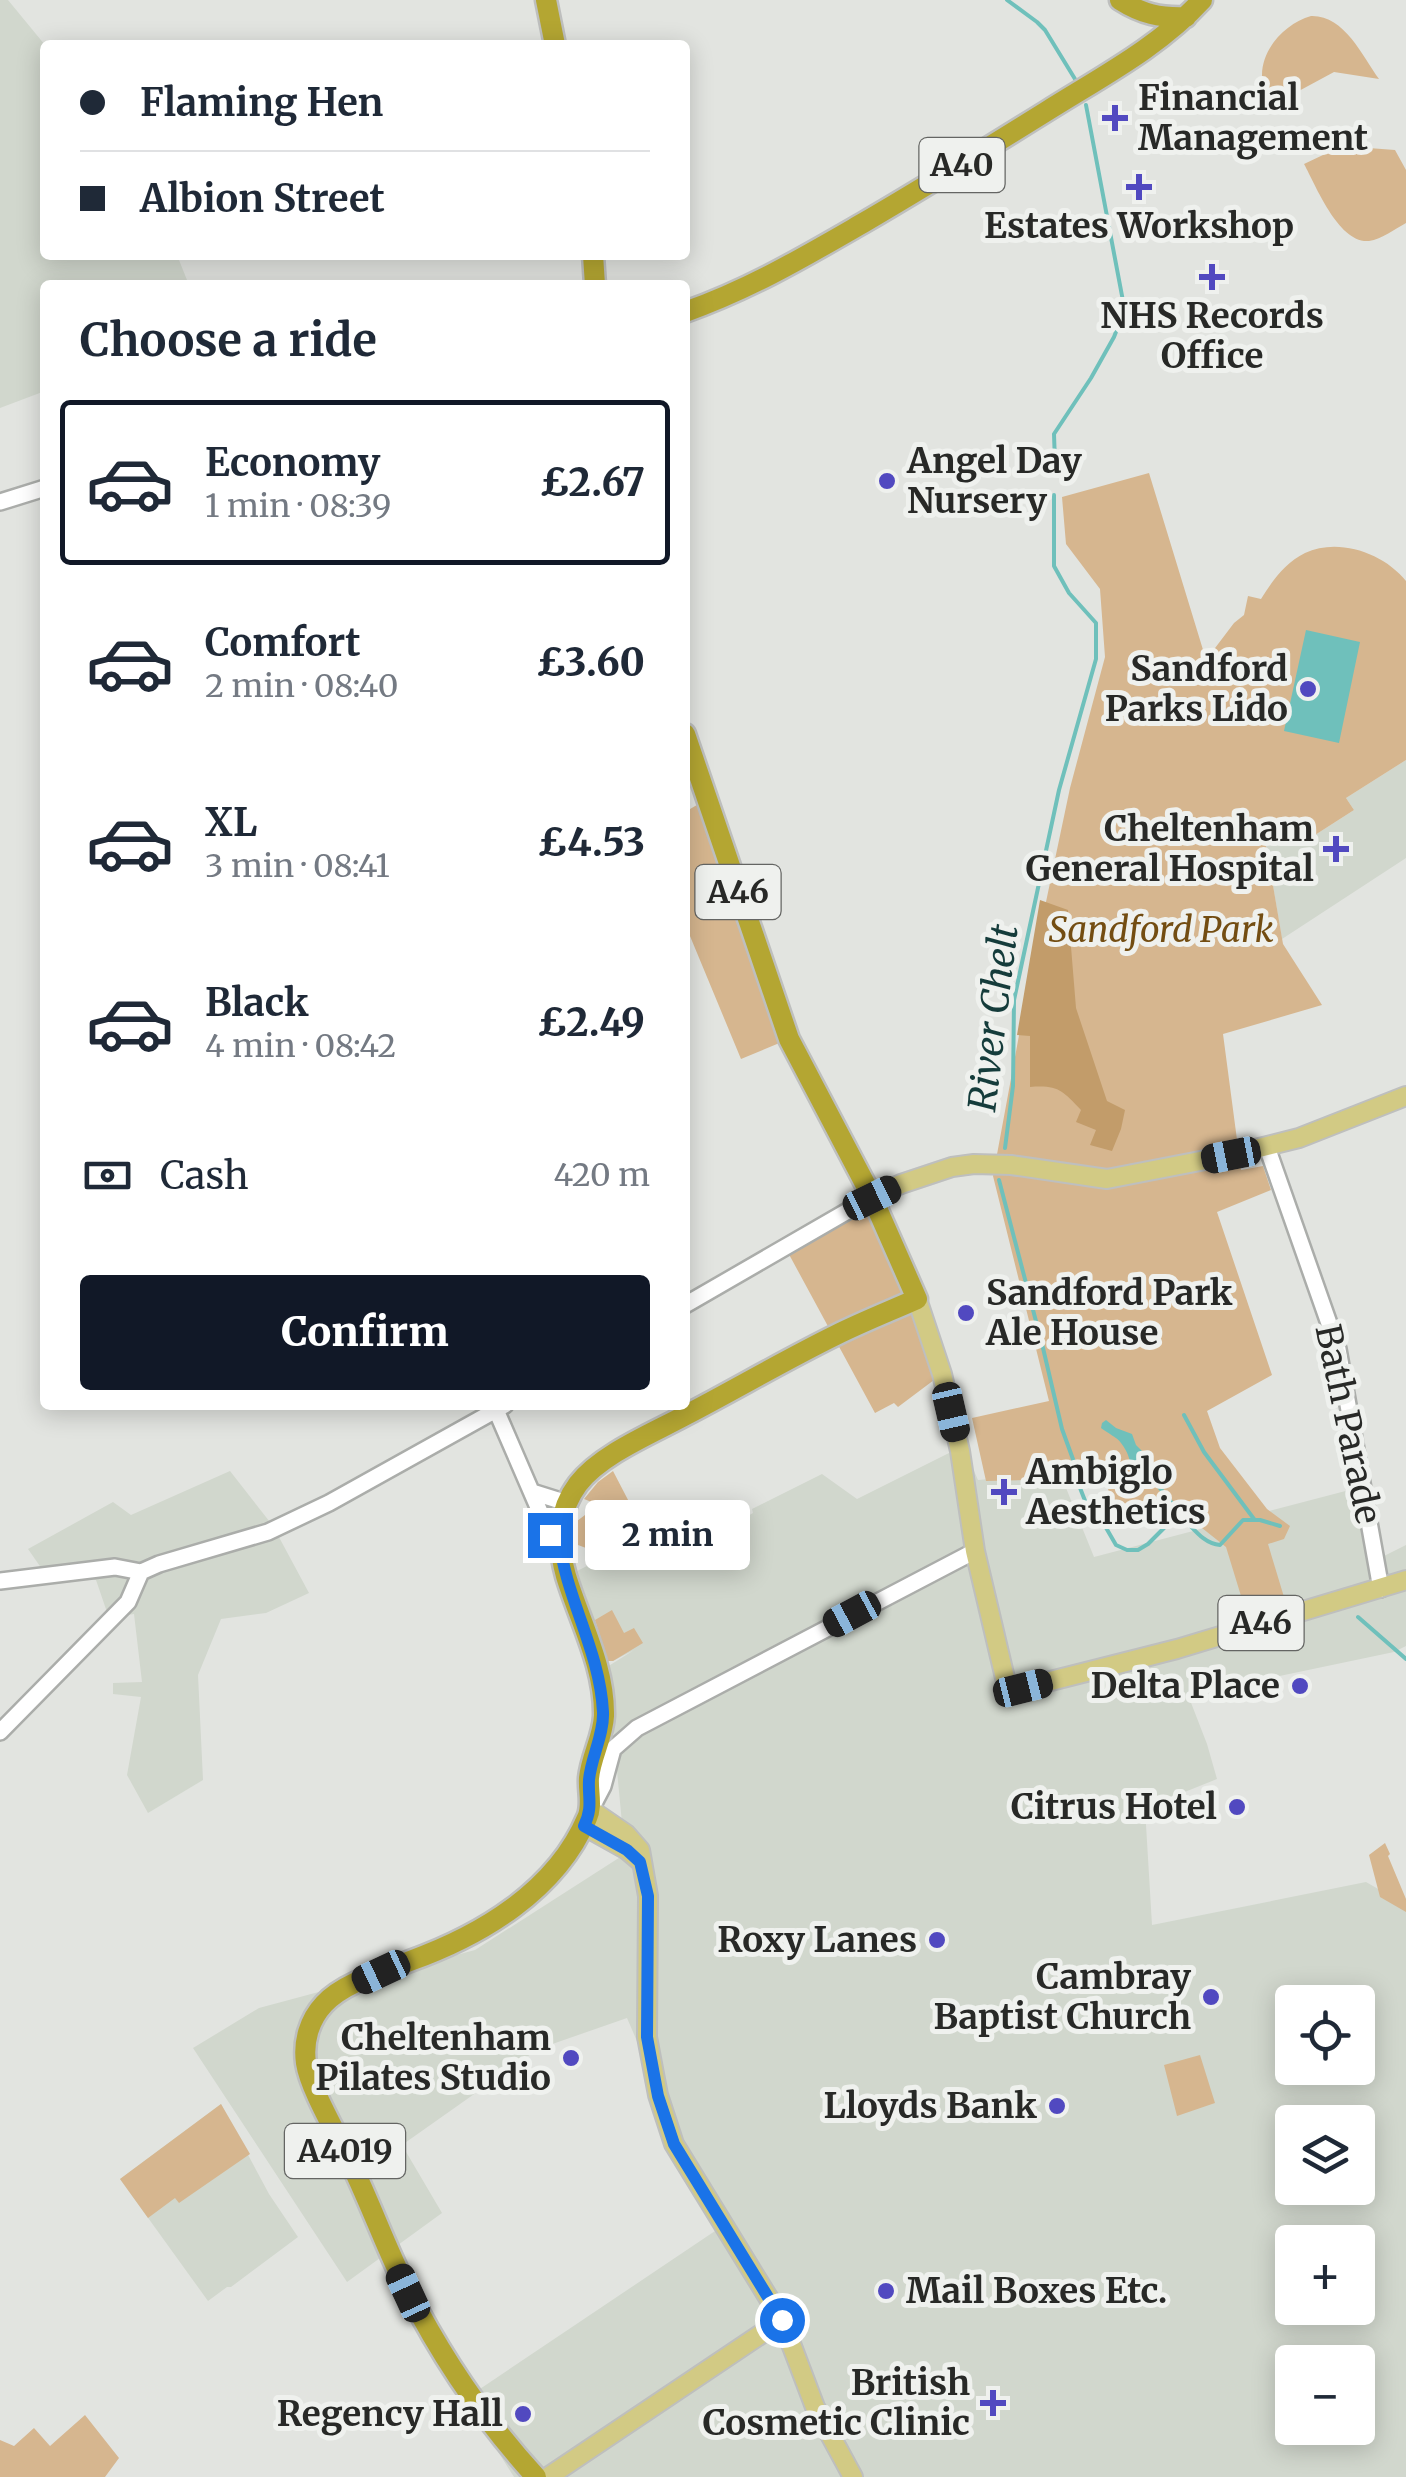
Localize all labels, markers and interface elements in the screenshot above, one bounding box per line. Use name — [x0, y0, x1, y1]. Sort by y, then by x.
place label: Financial Management — [1138, 76, 1368, 160]
text: Flaming Hen — [140, 79, 383, 126]
marker: Financial Management — [1102, 105, 1128, 131]
road number: A40 — [920, 138, 1004, 192]
marker: Estates Workshop — [1126, 174, 1152, 200]
text: Albion Street — [140, 175, 385, 222]
place label: Estates Workshop — [984, 204, 1294, 248]
marker: NHS Records Office — [1199, 264, 1225, 290]
place label: NHS Records Office — [1100, 294, 1324, 378]
text: Choose a ride — [80, 312, 377, 368]
icon: car — [85, 438, 175, 528]
text: Economy — [205, 439, 380, 486]
place label: Angel Day Nursery — [906, 439, 1082, 523]
text: £2.67 — [540, 459, 645, 506]
marker: Angel Day Nursery — [876, 470, 898, 492]
text: 1 min · 08:39 — [205, 486, 391, 526]
icon: car — [85, 618, 175, 708]
text: Comfort — [205, 619, 361, 666]
text: £3.60 — [537, 639, 645, 686]
place label: Sandford Parks Lido — [1105, 647, 1288, 731]
text: 2 min · 08:40 — [205, 666, 398, 706]
marker: Sandford Parks Lido — [1297, 678, 1319, 700]
icon: car — [85, 798, 175, 888]
text: XL — [205, 799, 257, 846]
place label: Cheltenham General Hospital — [1025, 807, 1314, 891]
text: £4.53 — [538, 819, 645, 866]
marker: Cheltenham General Hospital — [1323, 836, 1349, 862]
text: 3 min · 08:41 — [205, 846, 390, 886]
road number: A46 — [696, 865, 780, 919]
park label: Sandford Park — [1048, 908, 1274, 952]
water label: River Chelt — [958, 921, 1028, 1114]
icon: car — [85, 978, 175, 1068]
text: Black — [205, 979, 309, 1026]
text: £2.49 — [537, 999, 645, 1046]
text: 4 min · 08:42 — [205, 1026, 396, 1066]
car — [1199, 1135, 1263, 1175]
icon: cash — [80, 1148, 135, 1203]
text: Cash — [160, 1152, 249, 1199]
text: 420 m — [554, 1155, 650, 1195]
car — [838, 1171, 906, 1225]
place label: Sandford Park Ale House — [985, 1271, 1233, 1355]
button: Confirm — [80, 1275, 650, 1390]
marker: Sandford Park Ale House — [955, 1302, 977, 1324]
street label: Bath Parade — [1305, 1320, 1391, 1528]
car — [930, 1379, 972, 1445]
place label: Ambiglo Aesthetics — [1025, 1450, 1206, 1534]
marker: Ambiglo Aesthetics — [991, 1479, 1017, 1505]
callout: 2 min — [585, 1500, 750, 1570]
route end — [528, 1513, 573, 1558]
text: 2 min — [622, 1515, 713, 1555]
car — [818, 1587, 886, 1641]
road number: A46 — [1218, 1596, 1304, 1650]
place label: Delta Place — [1090, 1664, 1280, 1708]
car — [990, 1666, 1056, 1710]
marker: Delta Place — [1289, 1675, 1311, 1697]
place label: Citrus Hotel — [1011, 1785, 1217, 1829]
marker: Citrus Hotel — [1226, 1796, 1248, 1818]
place label: Roxy Lanes — [717, 1918, 917, 1962]
marker: Roxy Lanes — [926, 1929, 948, 1951]
car — [347, 1946, 415, 1998]
place label: Cambray Baptist Church — [933, 1955, 1191, 2039]
map controls — [1275, 1985, 1375, 2445]
button: locate — [1275, 1985, 1375, 2085]
marker: Cambray Baptist Church — [1200, 1986, 1222, 2008]
place label: Cheltenham Pilates Studio — [315, 2016, 551, 2100]
marker: Cheltenham Pilates Studio — [560, 2047, 582, 2069]
place label: Lloyds Bank — [823, 2084, 1037, 2128]
marker: Lloyds Bank — [1046, 2095, 1068, 2117]
button: layers — [1275, 2105, 1375, 2205]
road number: A4019 — [285, 2124, 405, 2178]
button: + — [1275, 2225, 1375, 2325]
car — [382, 2259, 434, 2327]
place label: Mail Boxes Etc. — [906, 2269, 1167, 2313]
marker: Mail Boxes Etc. — [875, 2280, 897, 2302]
route start — [760, 2298, 805, 2343]
button: − — [1275, 2345, 1375, 2445]
place label: British Cosmetic Clinic — [703, 2361, 970, 2445]
marker: British Cosmetic Clinic — [980, 2390, 1006, 2416]
place label: Regency Hall — [277, 2392, 503, 2436]
marker: Regency Hall — [512, 2403, 534, 2425]

